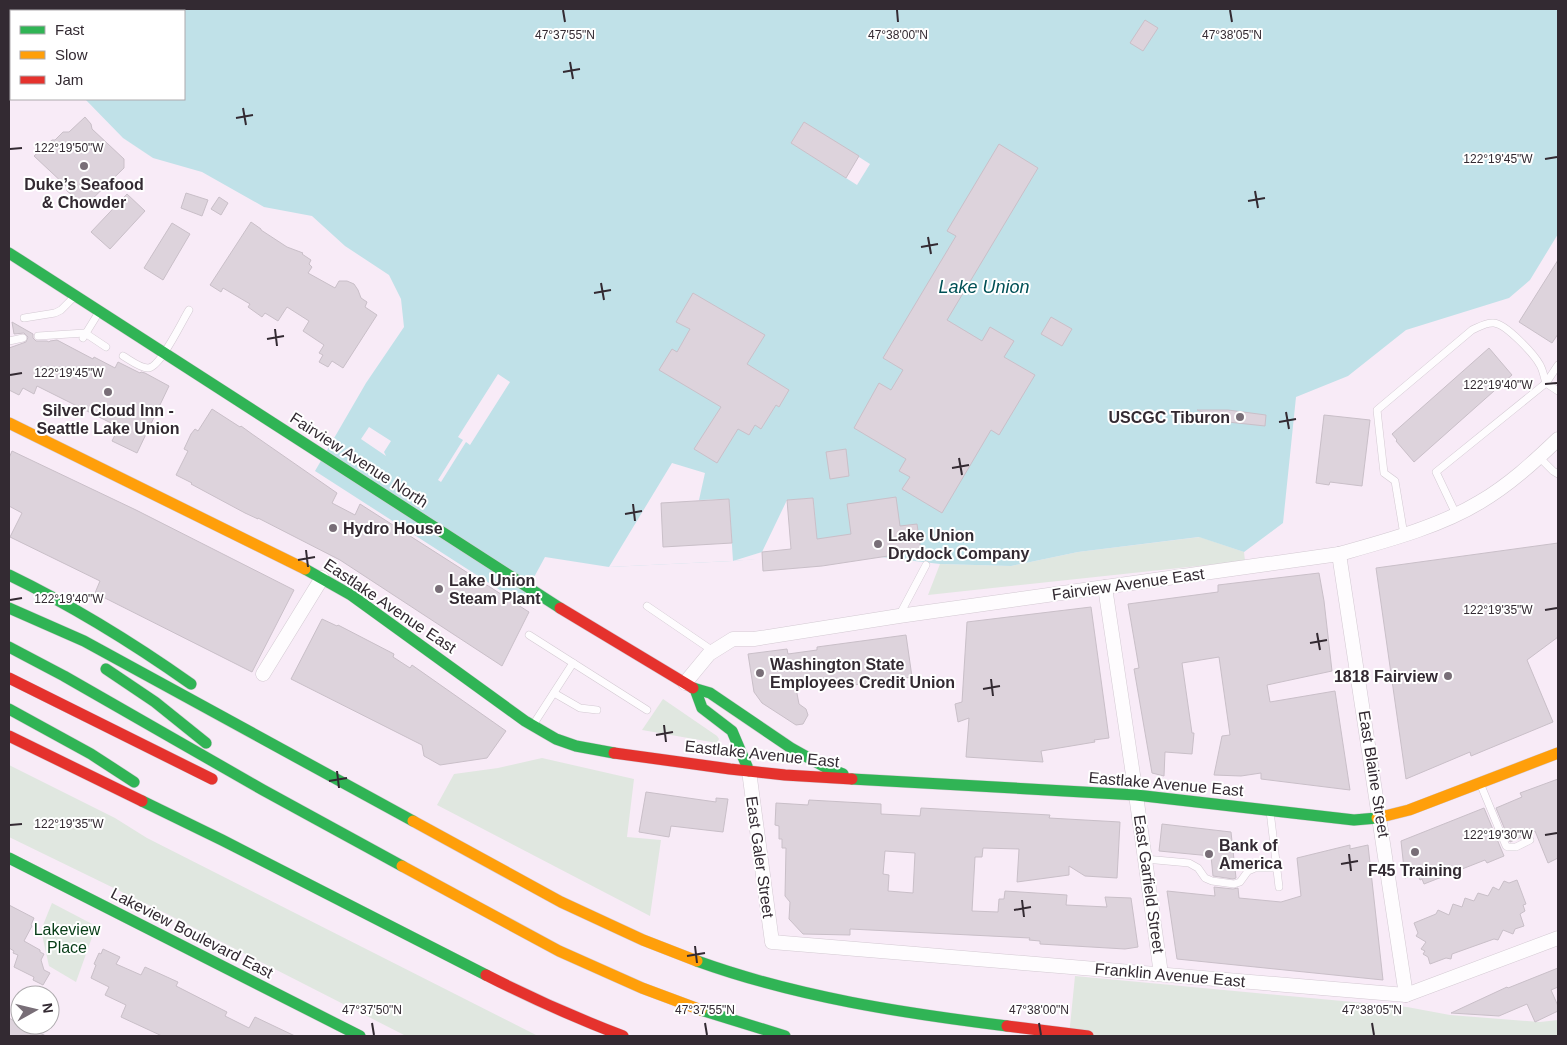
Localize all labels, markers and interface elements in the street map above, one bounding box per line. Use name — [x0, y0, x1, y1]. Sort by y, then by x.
legend — [10, 10, 185, 100]
text: Fast — [55, 21, 85, 38]
text: 47°37'55"N — [535, 28, 595, 42]
text: 47°38'00"N — [868, 28, 928, 42]
text: 47°38'05"N — [1202, 28, 1262, 42]
text: Slow — [55, 46, 88, 63]
text: Jam — [55, 71, 83, 88]
text: 122°19'50"W — [34, 141, 104, 155]
text: 122°19'45"W — [1463, 152, 1533, 166]
marker: Duke’s Seafood & Chowder — [78, 160, 90, 172]
place label: Duke’s Seafood & Chowder — [24, 176, 144, 211]
water label: Lake Union — [938, 277, 1030, 297]
text: 122°19'45"W — [34, 366, 104, 380]
text: 122°19'40"W — [1463, 378, 1533, 392]
marker: Silver Cloud Inn - Seattle Lake Union — [102, 386, 114, 398]
place label: Silver Cloud Inn - Seattle Lake Union — [36, 402, 180, 437]
street label: Fairview Avenue North — [287, 409, 431, 511]
place label: USCGC Tiburon — [1109, 409, 1230, 426]
marker: USCGC Tiburon — [1234, 411, 1246, 423]
place label: Hydro House — [343, 520, 443, 537]
marker: Hydro House — [327, 522, 339, 534]
place label: Lake Union Drydock Company — [888, 527, 1029, 562]
marker: Lake Union Drydock Company — [872, 538, 884, 550]
street label: Eastlake Avenue East — [321, 556, 460, 657]
street label: Fairview Avenue East — [1051, 565, 1206, 603]
place label: Lake Union Steam Plant — [449, 572, 541, 607]
marker: Lake Union Steam Plant — [433, 583, 445, 595]
text: 122°19'40"W — [34, 592, 104, 606]
text: 122°19'35"W — [1463, 603, 1533, 617]
place label: Washington State Employees Credit Union — [770, 656, 955, 691]
marker: Washington State Employees Credit Union — [754, 667, 766, 679]
place label: 1818 Fairview — [1334, 668, 1439, 685]
marker: 1818 Fairview — [1442, 670, 1454, 682]
street label: East Blaine Street — [1356, 709, 1392, 839]
street label: Eastlake Avenue East — [684, 737, 841, 771]
street label: Eastlake Avenue East — [1088, 769, 1245, 799]
street label: East Galer Street — [743, 795, 777, 919]
street label: East Garfield Street — [1131, 814, 1167, 955]
text: 122°19'35"W — [34, 817, 104, 831]
text: 122°19'30"W — [1463, 828, 1533, 842]
place label: Bank of America — [1219, 837, 1282, 872]
marker: F45 Training — [1409, 846, 1421, 858]
marker: Bank of America — [1203, 848, 1215, 860]
place label: F45 Training — [1368, 862, 1462, 879]
street label: Lakeview Boulevard East — [108, 885, 276, 982]
park label: Lakeview Place — [34, 921, 101, 956]
street label: Franklin Avenue East — [1094, 960, 1246, 990]
north arrow — [10, 985, 60, 1035]
text: N — [39, 1002, 57, 1014]
text: 47°37'50"N — [342, 1003, 402, 1017]
text: 47°37'55"N — [675, 1003, 735, 1017]
text: 47°38'00"N — [1009, 1003, 1069, 1017]
text: 47°38'05"N — [1342, 1003, 1402, 1017]

